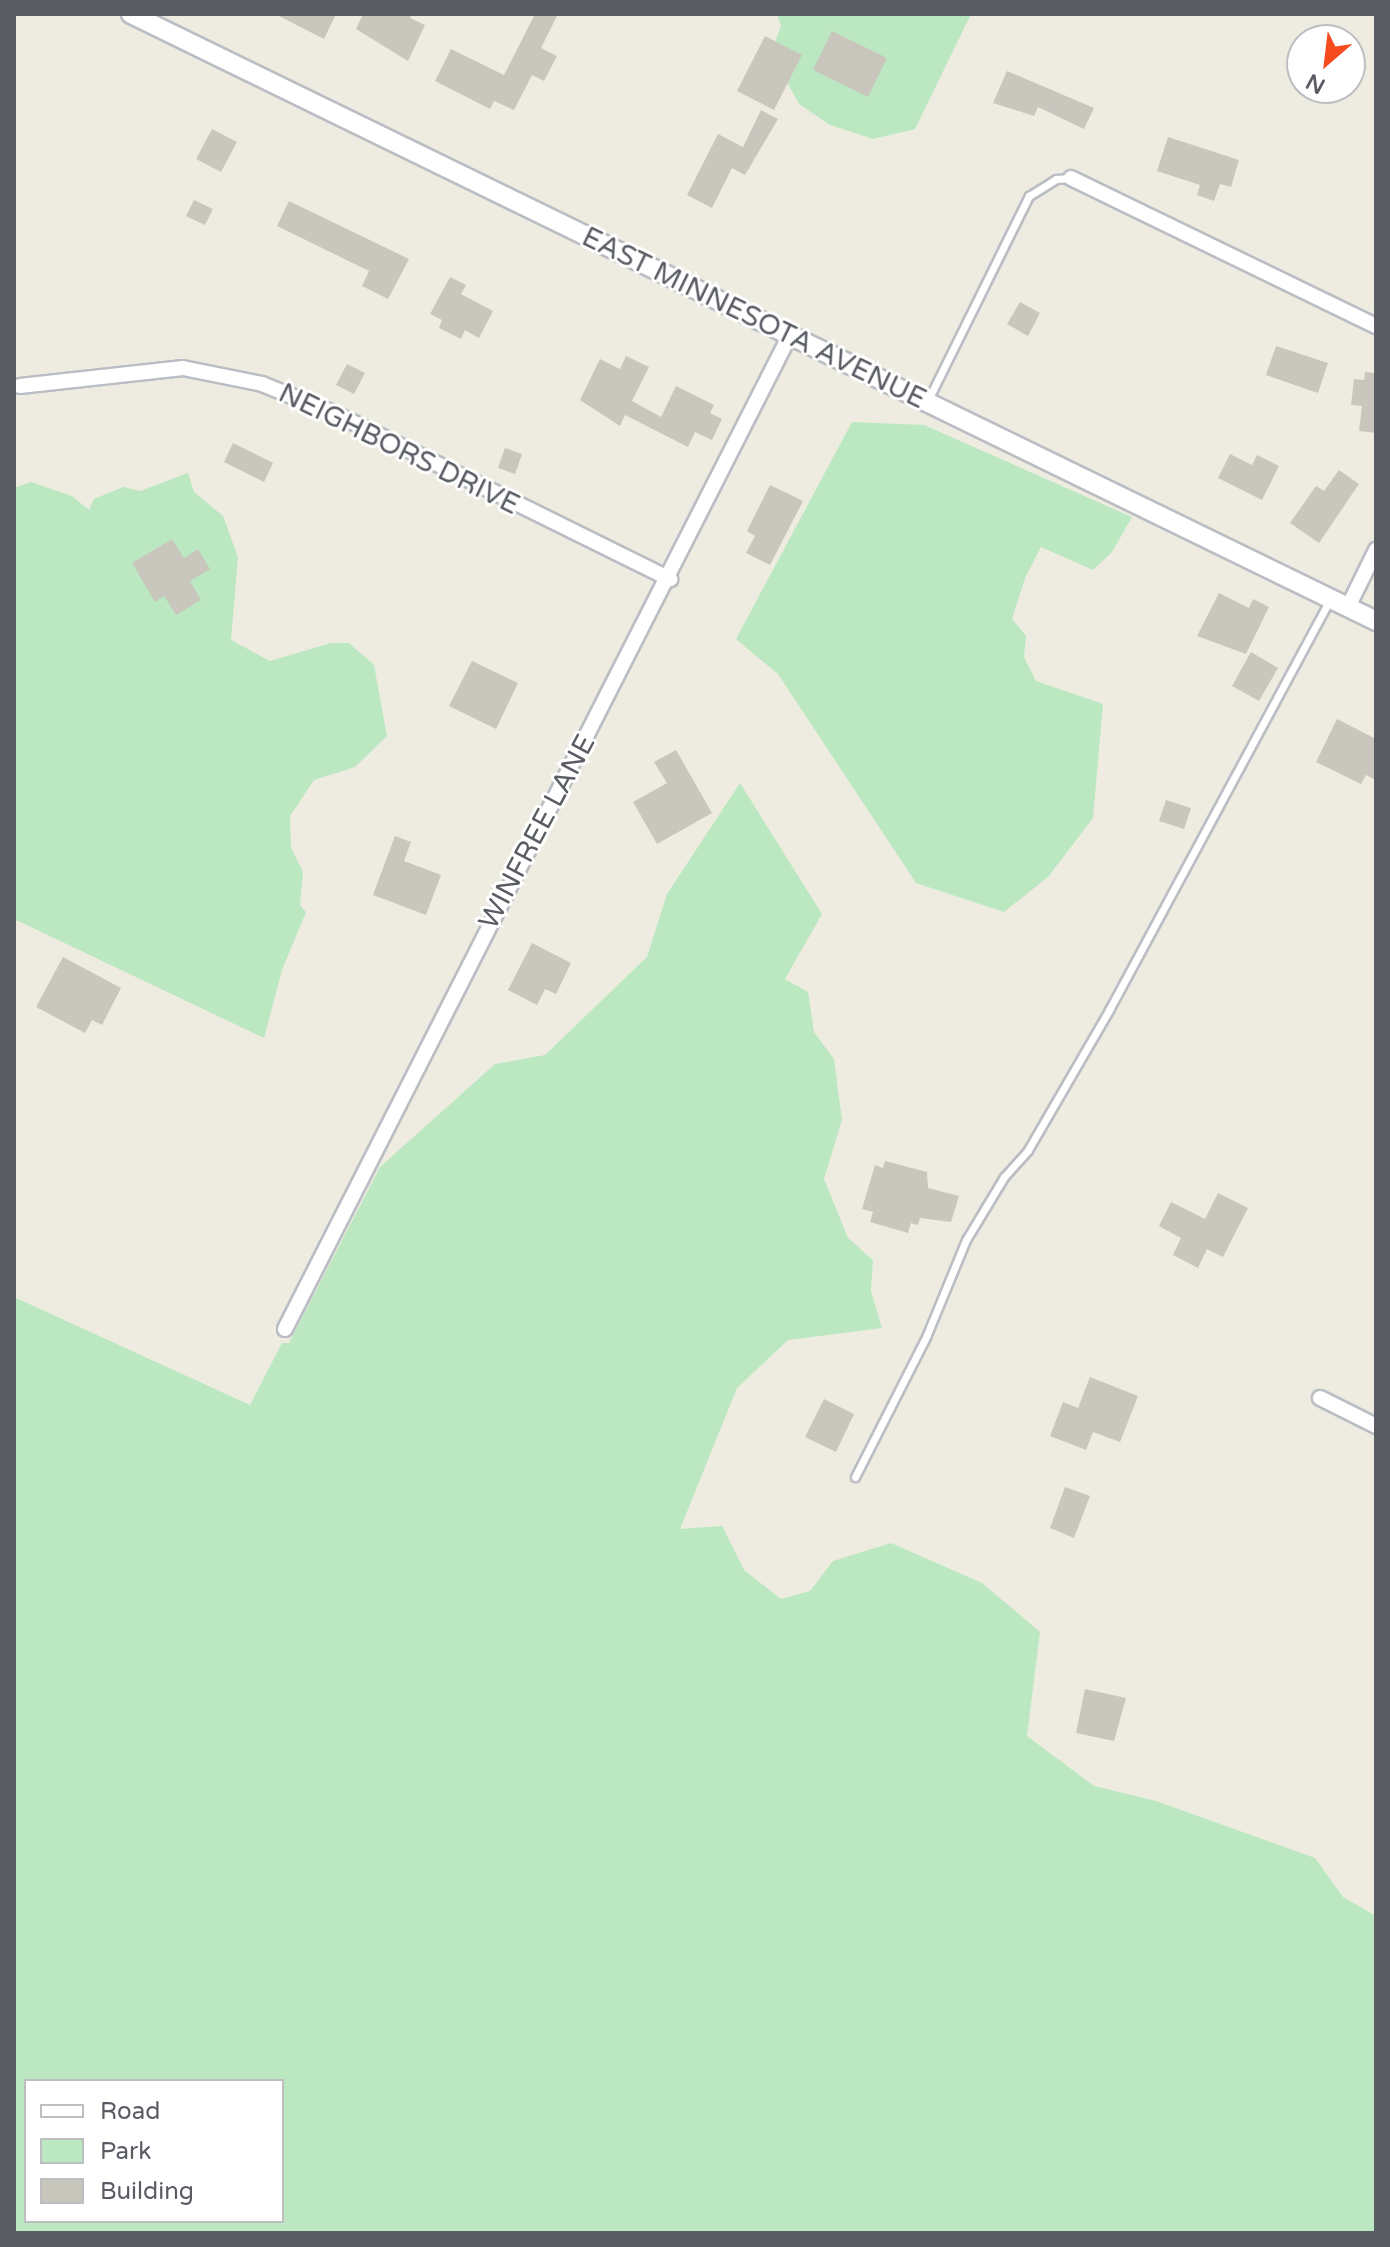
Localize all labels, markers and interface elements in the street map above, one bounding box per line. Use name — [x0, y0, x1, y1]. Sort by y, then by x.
north arrow — [1286, 24, 1366, 104]
text: N — [1302, 68, 1330, 99]
street label: EAST MINNESOTA AVENUE — [577, 220, 931, 416]
street label: NEIGHBORS DRIVE — [273, 376, 525, 522]
street label: WINFREE LANE — [472, 729, 602, 935]
legend — [24, 2079, 284, 2223]
text: Road — [100, 2097, 160, 2126]
text: Park — [100, 2137, 151, 2166]
text: Building — [100, 2177, 194, 2206]

